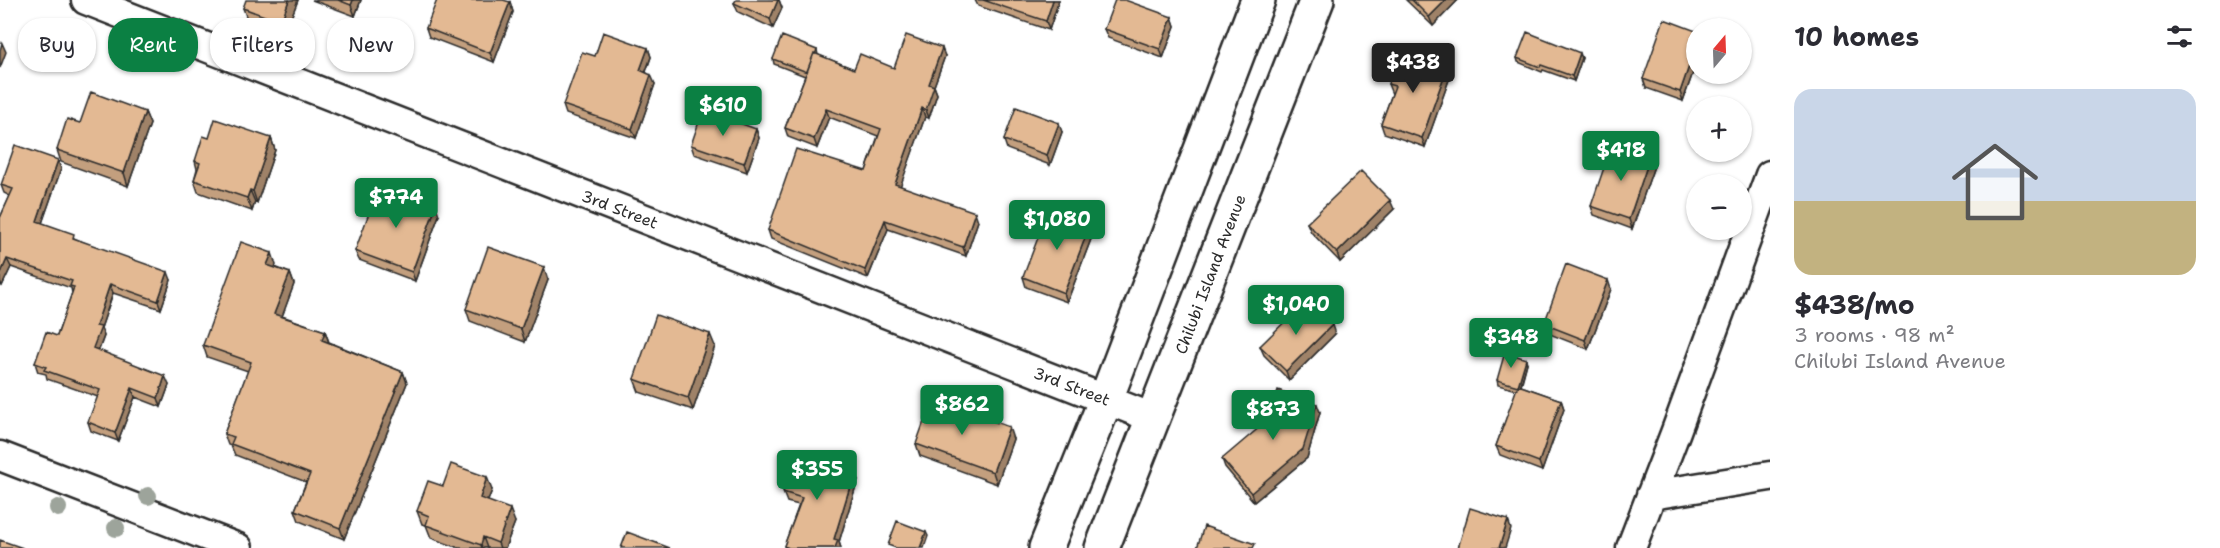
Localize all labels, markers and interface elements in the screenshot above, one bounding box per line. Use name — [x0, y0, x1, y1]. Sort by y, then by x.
chip: Buy — [18, 18, 96, 72]
chip: Rent — [108, 18, 198, 72]
chip: Filters — [210, 18, 315, 72]
chip: New — [327, 18, 414, 72]
north arrow — [1686, 18, 1752, 84]
map controls — [1686, 18, 1752, 240]
text: 10 homes — [1794, 19, 1919, 54]
icon: filters — [2163, 20, 2196, 53]
pin: $438 — [1377, 43, 1449, 94]
text: $438 — [1386, 49, 1440, 75]
pin: $610 — [687, 86, 759, 137]
text: $610 — [699, 92, 747, 118]
button: + — [1686, 96, 1752, 162]
icon: home — [1941, 128, 2049, 236]
pin: $418 — [1585, 131, 1657, 182]
text: $418 — [1596, 137, 1646, 163]
button: − — [1686, 174, 1752, 240]
pin: $774 — [360, 178, 432, 229]
text: $774 — [369, 184, 423, 210]
street label: 3rd Street — [579, 185, 661, 234]
street label: Chilubi Island Avenue — [1170, 191, 1251, 357]
pin: $1,080 — [1008, 200, 1106, 251]
text: $1,080 — [1023, 206, 1091, 232]
pin: $1,040 — [1247, 285, 1345, 336]
text: $438/mo — [1794, 287, 1915, 322]
text: $1,040 — [1262, 291, 1330, 317]
pin: $348 — [1475, 318, 1547, 369]
text: 3 rooms · 98 m² — [1794, 322, 1955, 348]
text: $348 — [1483, 324, 1539, 350]
text: Chilubi Island Avenue — [1794, 348, 2006, 374]
street label: 3rd Street — [1031, 362, 1113, 411]
pin: $862 — [926, 385, 998, 436]
pin: $873 — [1237, 390, 1309, 441]
text: $862 — [934, 391, 990, 417]
text: $873 — [1246, 396, 1300, 422]
pin: $355 — [781, 450, 853, 501]
text: $355 — [791, 456, 843, 482]

